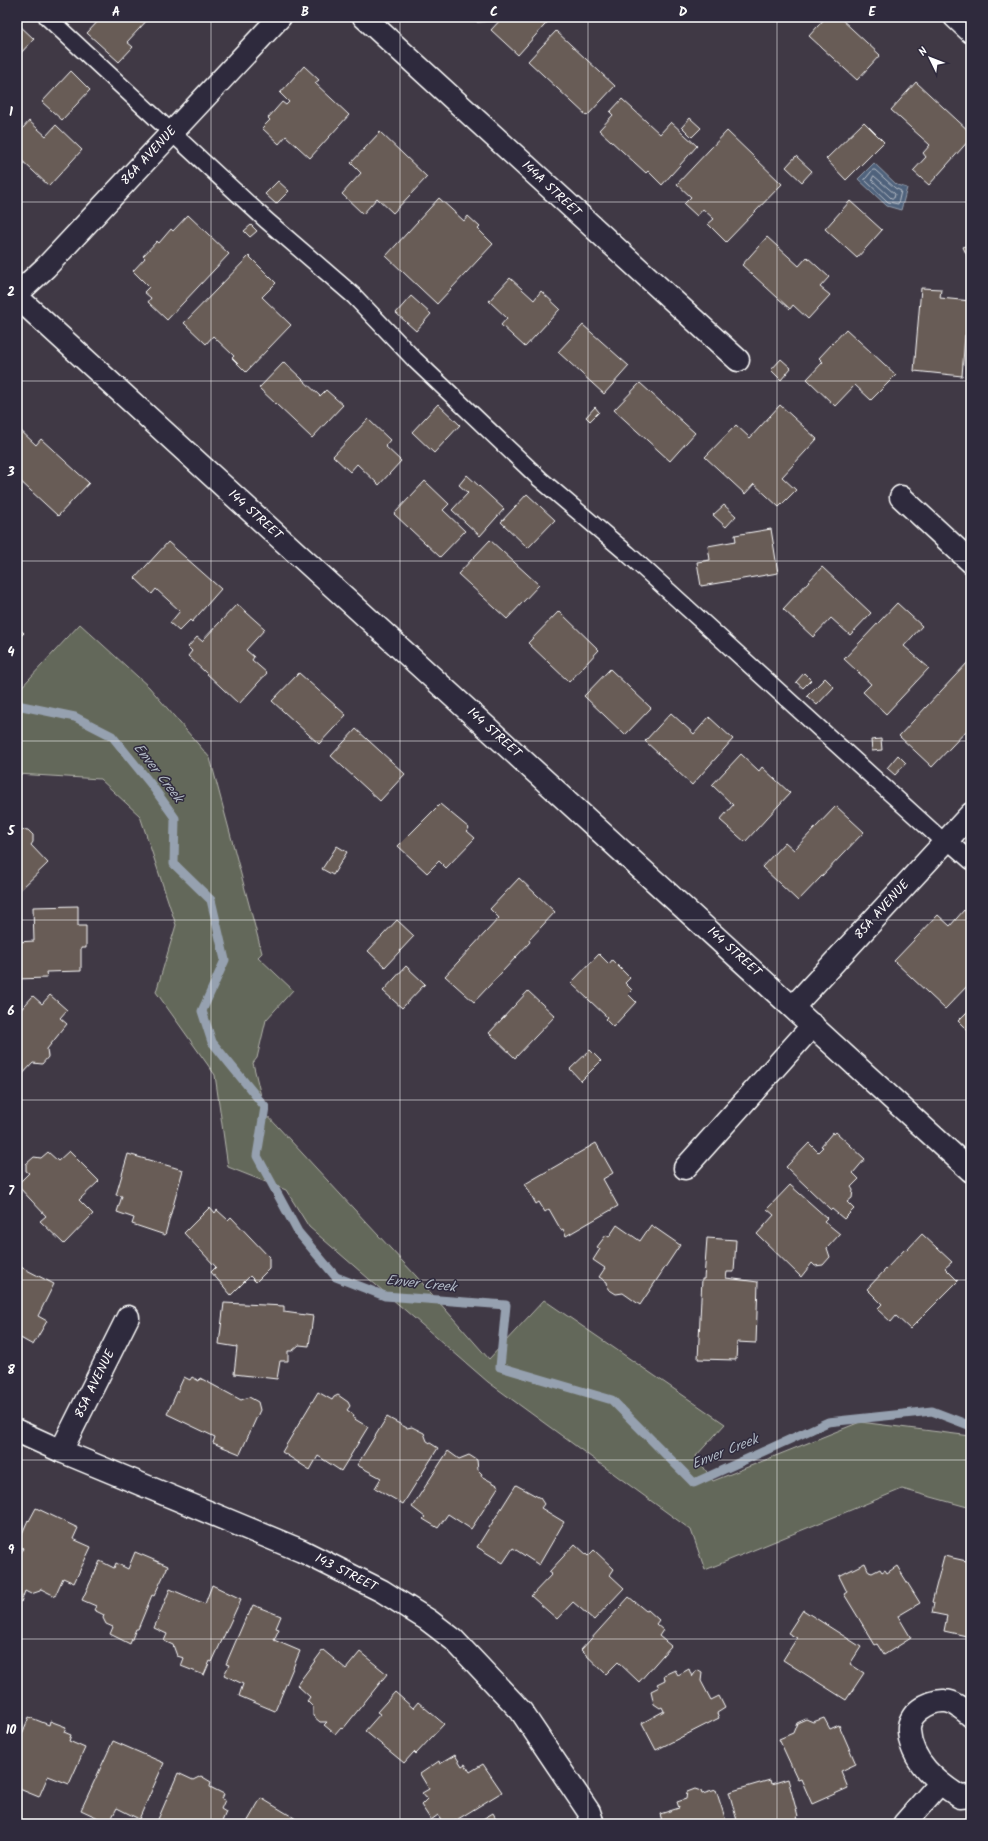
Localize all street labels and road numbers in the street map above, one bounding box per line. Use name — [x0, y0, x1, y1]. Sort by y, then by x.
street label: 86A AVENUE — [116, 121, 182, 191]
street label: 144A STREET — [516, 156, 586, 223]
street label: 144 STREET — [223, 485, 288, 546]
street label: 144 STREET — [462, 703, 527, 764]
street label: 85A AVENUE — [849, 875, 915, 945]
street label: 144 STREET — [702, 922, 767, 983]
street label: 85A AVENUE — [69, 1346, 121, 1422]
street label: 143 STREET — [311, 1548, 382, 1598]

